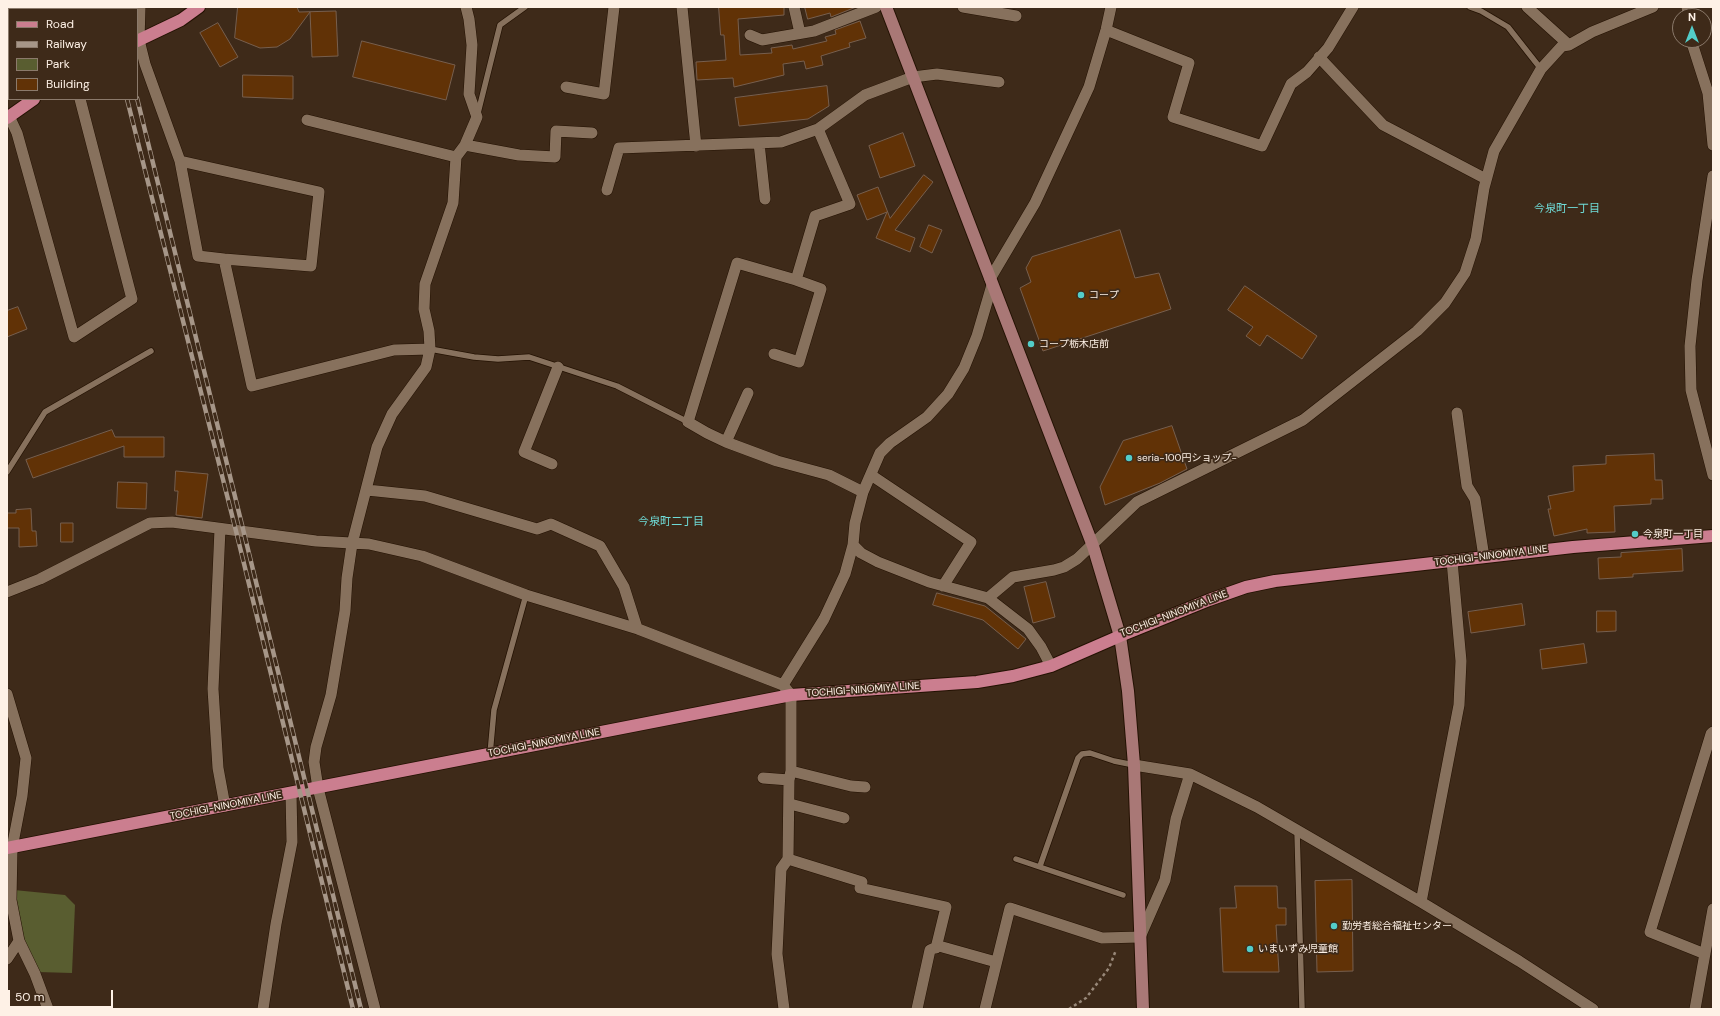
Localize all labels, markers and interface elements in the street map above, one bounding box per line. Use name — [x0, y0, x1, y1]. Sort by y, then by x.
legend — [8, 8, 138, 100]
north arrow — [1672, 8, 1712, 48]
text: N — [1688, 10, 1696, 24]
text: Road — [46, 16, 74, 32]
text: Railway — [46, 36, 87, 52]
text: Park — [46, 56, 70, 72]
text: Building — [46, 76, 90, 92]
district label: 今泉町一丁目 — [1534, 202, 1600, 216]
place label: コープ — [1089, 289, 1119, 301]
marker: コープ — [1076, 290, 1086, 300]
place label: コープ栃木店前 — [1039, 338, 1109, 350]
marker: コープ栃木店前 — [1026, 339, 1036, 349]
place label: seria-100円ショップ- — [1137, 452, 1237, 464]
marker: seria-100円ショップ- — [1124, 453, 1134, 463]
district label: 今泉町二丁目 — [638, 515, 704, 529]
place label: 今泉町一丁目 — [1643, 528, 1703, 540]
marker: 今泉町一丁目 — [1630, 529, 1640, 539]
street label: TOCHIGI-NINOMIYA LINE — [1434, 543, 1548, 569]
street label: TOCHIGI-NINOMIYA LINE — [1119, 588, 1229, 640]
street label: TOCHIGI-NINOMIYA LINE — [806, 680, 920, 700]
street label: TOCHIGI-NINOMIYA LINE — [487, 726, 601, 760]
street label: TOCHIGI-NINOMIYA LINE — [169, 789, 283, 823]
place label: 勤労者総合福祉センター — [1342, 920, 1452, 932]
marker: 勤労者総合福祉センター — [1329, 921, 1339, 931]
place label: いまいずみ児童館 — [1258, 943, 1338, 955]
marker: いまいずみ児童館 — [1245, 944, 1255, 954]
scale bar — [10, 982, 115, 1008]
text: 50 m — [15, 989, 44, 1005]

